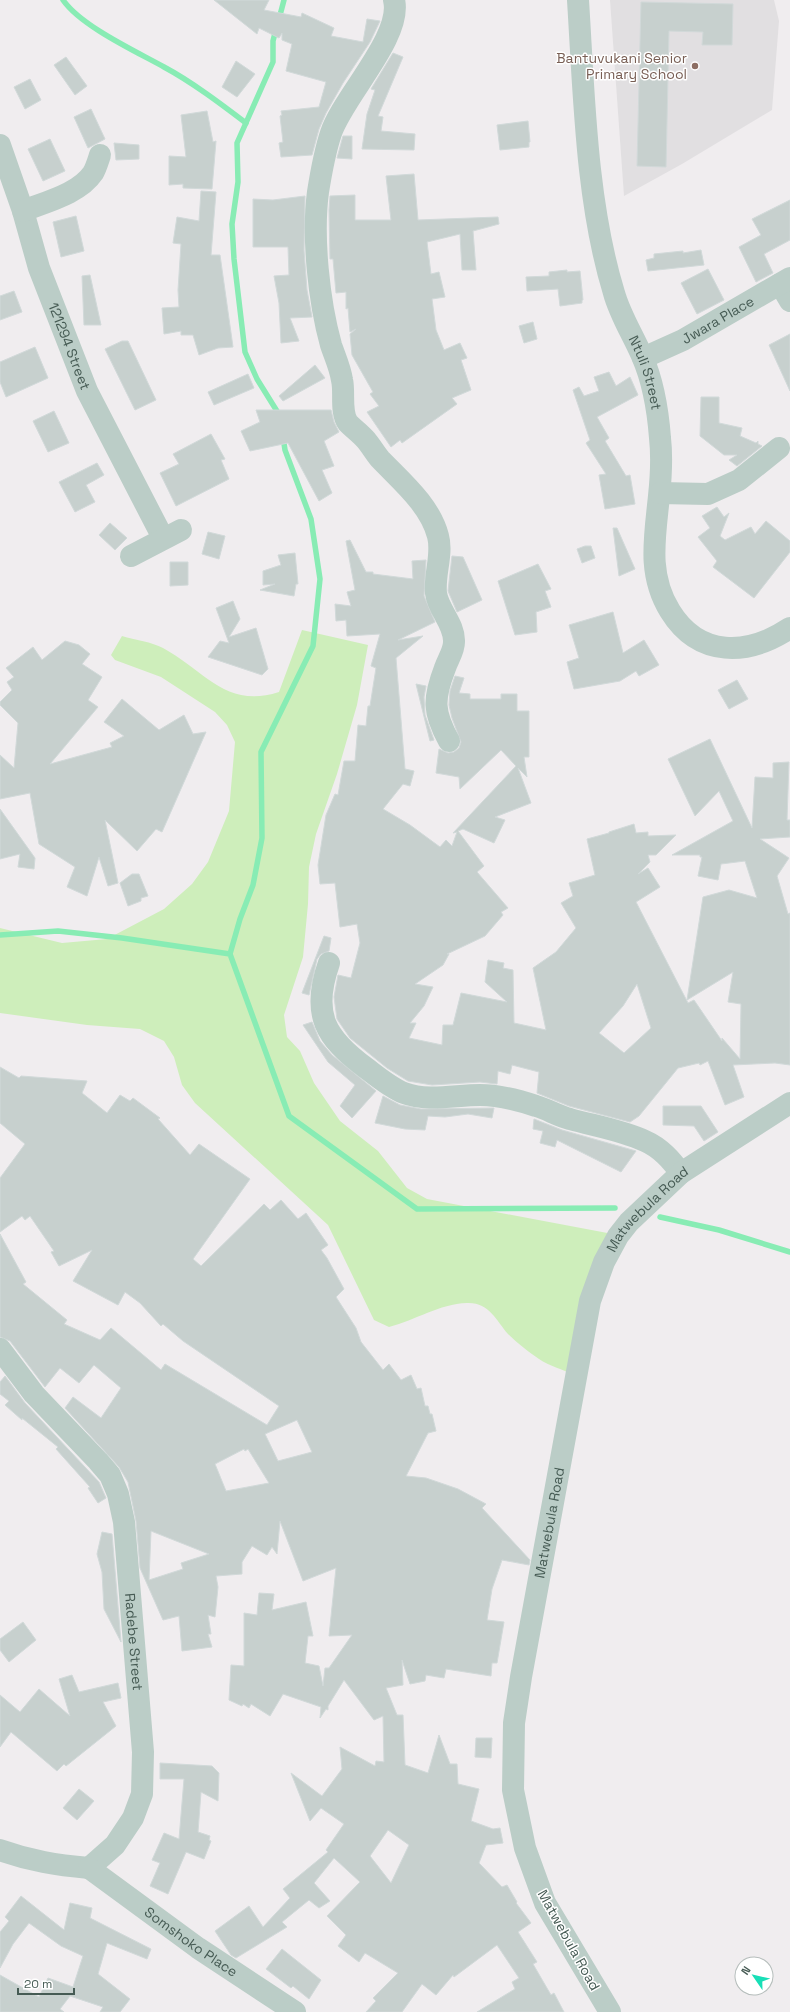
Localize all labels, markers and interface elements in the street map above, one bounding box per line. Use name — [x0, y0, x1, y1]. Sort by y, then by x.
place label: Bantuvukani Senior Primary School — [556, 49, 687, 83]
marker: Bantuvukani Senior Primary School — [690, 61, 700, 71]
street label: Jwara Place — [678, 292, 757, 348]
street label: 121294 Street — [44, 300, 95, 392]
street label: Ntuli Street — [625, 332, 666, 411]
street label: Matwebula Road — [602, 1162, 691, 1255]
street label: Matwebula Road — [530, 1466, 568, 1580]
street label: Radebe Street — [121, 1592, 147, 1691]
street label: Matwebula Road — [534, 1886, 604, 1994]
street label: Somshoko Place — [141, 1903, 241, 1981]
north arrow — [734, 1956, 774, 1996]
text: N — [738, 1963, 754, 1977]
scale bar — [18, 1970, 74, 1996]
text: 20 m — [24, 1976, 52, 1992]

